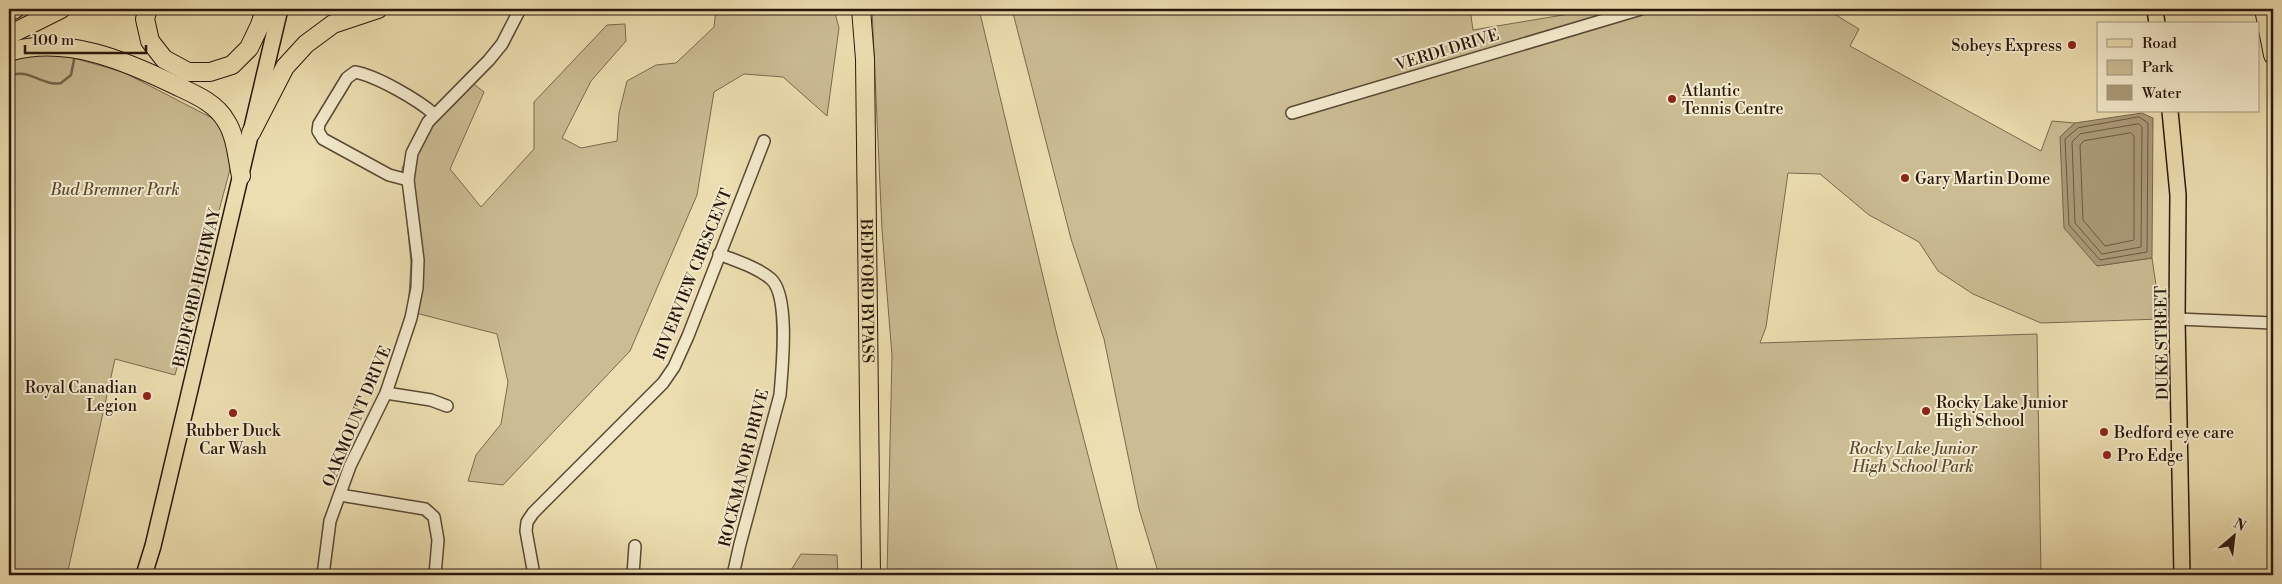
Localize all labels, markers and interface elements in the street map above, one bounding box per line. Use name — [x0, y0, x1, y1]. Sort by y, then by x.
scale bar — [25, 22, 146, 54]
legend — [2097, 22, 2260, 112]
street label: VERDI DRIVE — [1392, 25, 1502, 76]
text: 100 m — [32, 31, 74, 50]
text: Road — [2142, 34, 2177, 53]
place label: Sobeys Express — [1951, 36, 2062, 56]
marker: Sobeys Express — [2066, 39, 2078, 51]
text: Park — [2142, 58, 2174, 77]
place label: Atlantic Tennis Centre — [1681, 81, 1784, 119]
text: Water — [2141, 84, 2182, 103]
marker: Atlantic Tennis Centre — [1666, 93, 1678, 105]
place label: Gary Martin Dome — [1915, 169, 2050, 189]
marker: Gary Martin Dome — [1899, 172, 1911, 184]
park label: Bud Bremner Park — [49, 180, 180, 200]
street label: RIVERVIEW CRESCENT — [649, 186, 737, 363]
street label: BEDFORD HIGHWAY — [169, 206, 225, 370]
street label: BEDFORD BYPASS — [856, 218, 878, 363]
street label: DUKE STREET — [2151, 286, 2173, 400]
street label: OAKMOUNT DRIVE — [318, 343, 396, 490]
place label: Royal Canadian Legion — [25, 378, 137, 416]
street label: ROCKMANOR DRIVE — [715, 387, 773, 549]
marker: Royal Canadian Legion — [141, 390, 153, 402]
place label: Rocky Lake Junior High School — [1936, 393, 2068, 431]
marker: Rocky Lake Junior High School — [1920, 405, 1932, 417]
marker: Rubber Duck Car Wash — [227, 407, 239, 419]
place label: Rubber Duck Car Wash — [186, 421, 282, 459]
place label: Bedford eye care — [2113, 423, 2234, 443]
marker: Bedford eye care — [2098, 426, 2110, 438]
park label: Rocky Lake Junior High School Park — [1848, 439, 1978, 477]
place label: Pro Edge — [2117, 446, 2183, 466]
marker: Pro Edge — [2101, 449, 2113, 461]
north arrow — [2210, 512, 2260, 562]
text: N — [2231, 515, 2249, 536]

